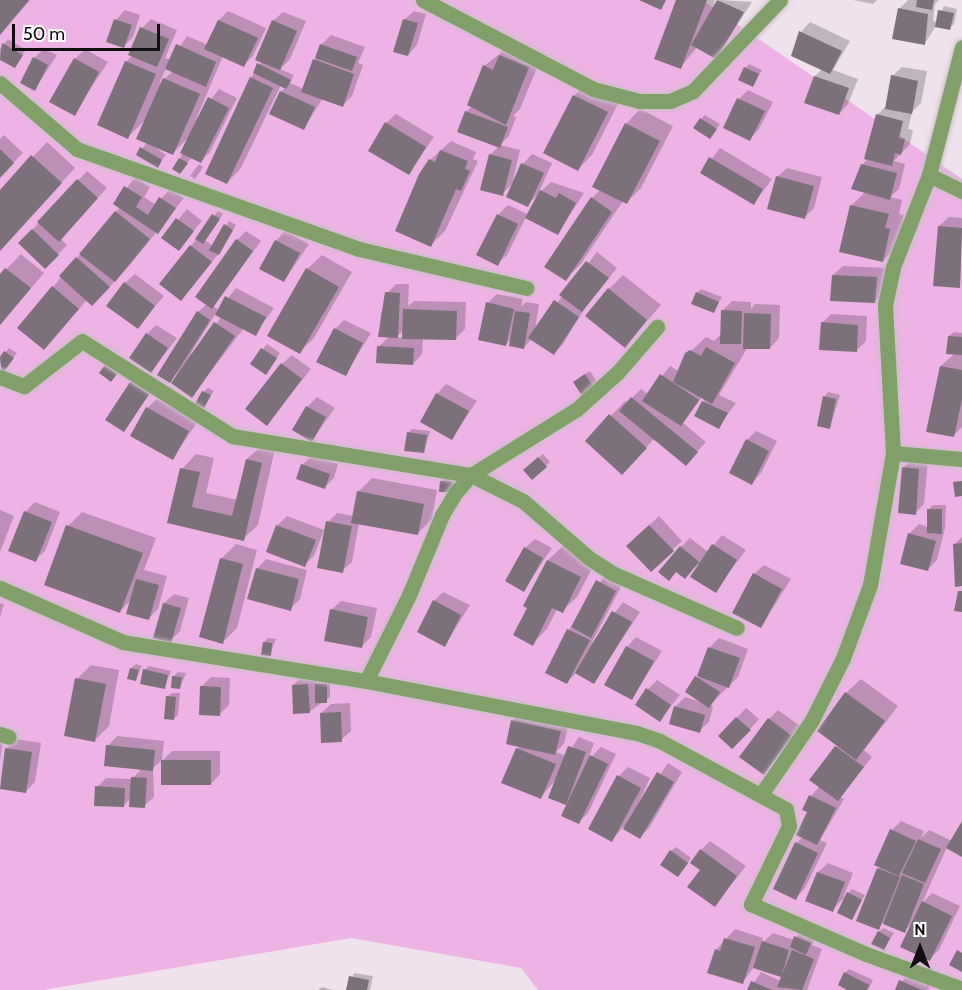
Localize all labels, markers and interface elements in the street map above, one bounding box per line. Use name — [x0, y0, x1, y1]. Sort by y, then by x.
scale bar — [15, 12, 164, 50]
text: 50 m — [23, 23, 65, 45]
north arrow — [890, 918, 950, 978]
text: N — [914, 920, 926, 939]

